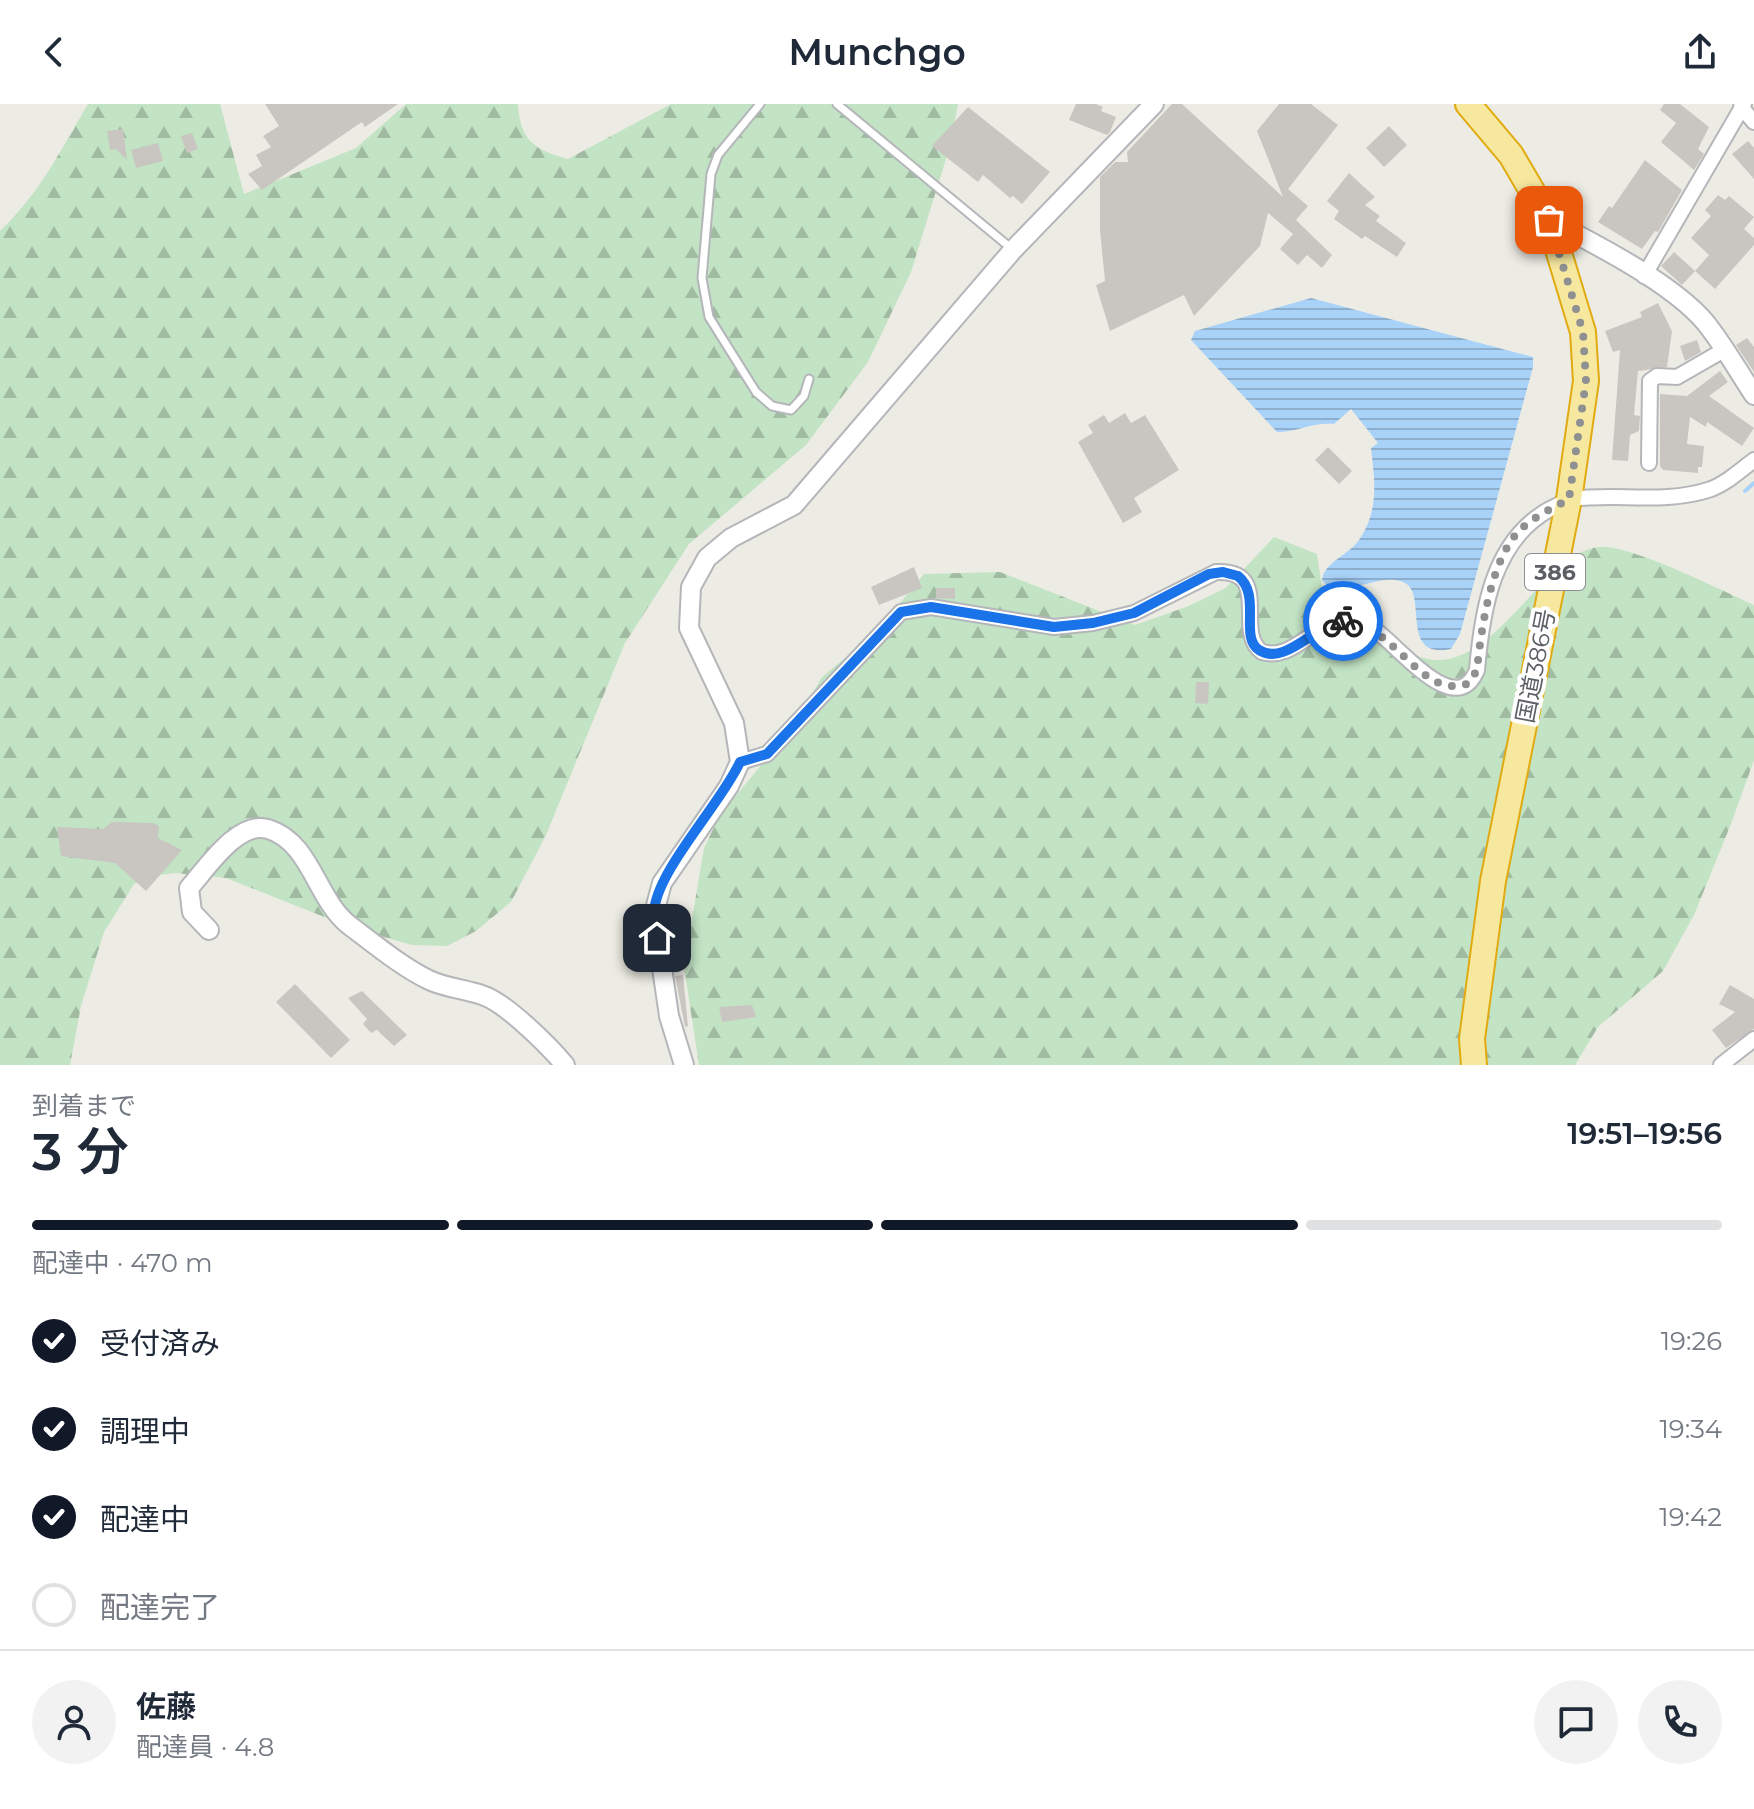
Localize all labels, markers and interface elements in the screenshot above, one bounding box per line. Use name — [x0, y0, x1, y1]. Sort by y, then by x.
icon: back — [32, 30, 76, 74]
text: Munchgo — [788, 30, 966, 74]
icon: share — [1678, 30, 1722, 74]
pin — [1515, 186, 1583, 254]
icon: bag — [1527, 198, 1571, 242]
road number: 386 — [1525, 554, 1585, 590]
courier — [1303, 581, 1383, 661]
icon: bike — [1321, 599, 1365, 643]
street label: 国道386号 — [1510, 606, 1561, 725]
pin — [623, 904, 691, 972]
icon: home — [635, 916, 679, 960]
text: 到着まで — [32, 1090, 136, 1122]
text: 19:51–19:56 — [1567, 1115, 1722, 1152]
text: 3 分 — [32, 1120, 129, 1183]
text: 配達中 · 470 m — [32, 1247, 212, 1279]
icon: check — [32, 1319, 76, 1363]
text: 受付済み — [100, 1325, 220, 1362]
text: 19:26 — [1661, 1325, 1722, 1357]
icon: check — [32, 1407, 76, 1451]
text: 調理中 — [100, 1413, 190, 1450]
text: 19:34 — [1659, 1413, 1722, 1445]
icon: check — [32, 1495, 76, 1539]
text: 配達中 — [100, 1501, 190, 1538]
text: 19:42 — [1659, 1501, 1722, 1533]
text: 配達完了 — [100, 1589, 220, 1626]
button: person — [32, 1680, 116, 1764]
button: chat — [1534, 1680, 1618, 1764]
button: phone — [1638, 1680, 1722, 1764]
text: 佐藤 — [136, 1688, 196, 1725]
text: 配達員 · 4.8 — [136, 1731, 274, 1763]

